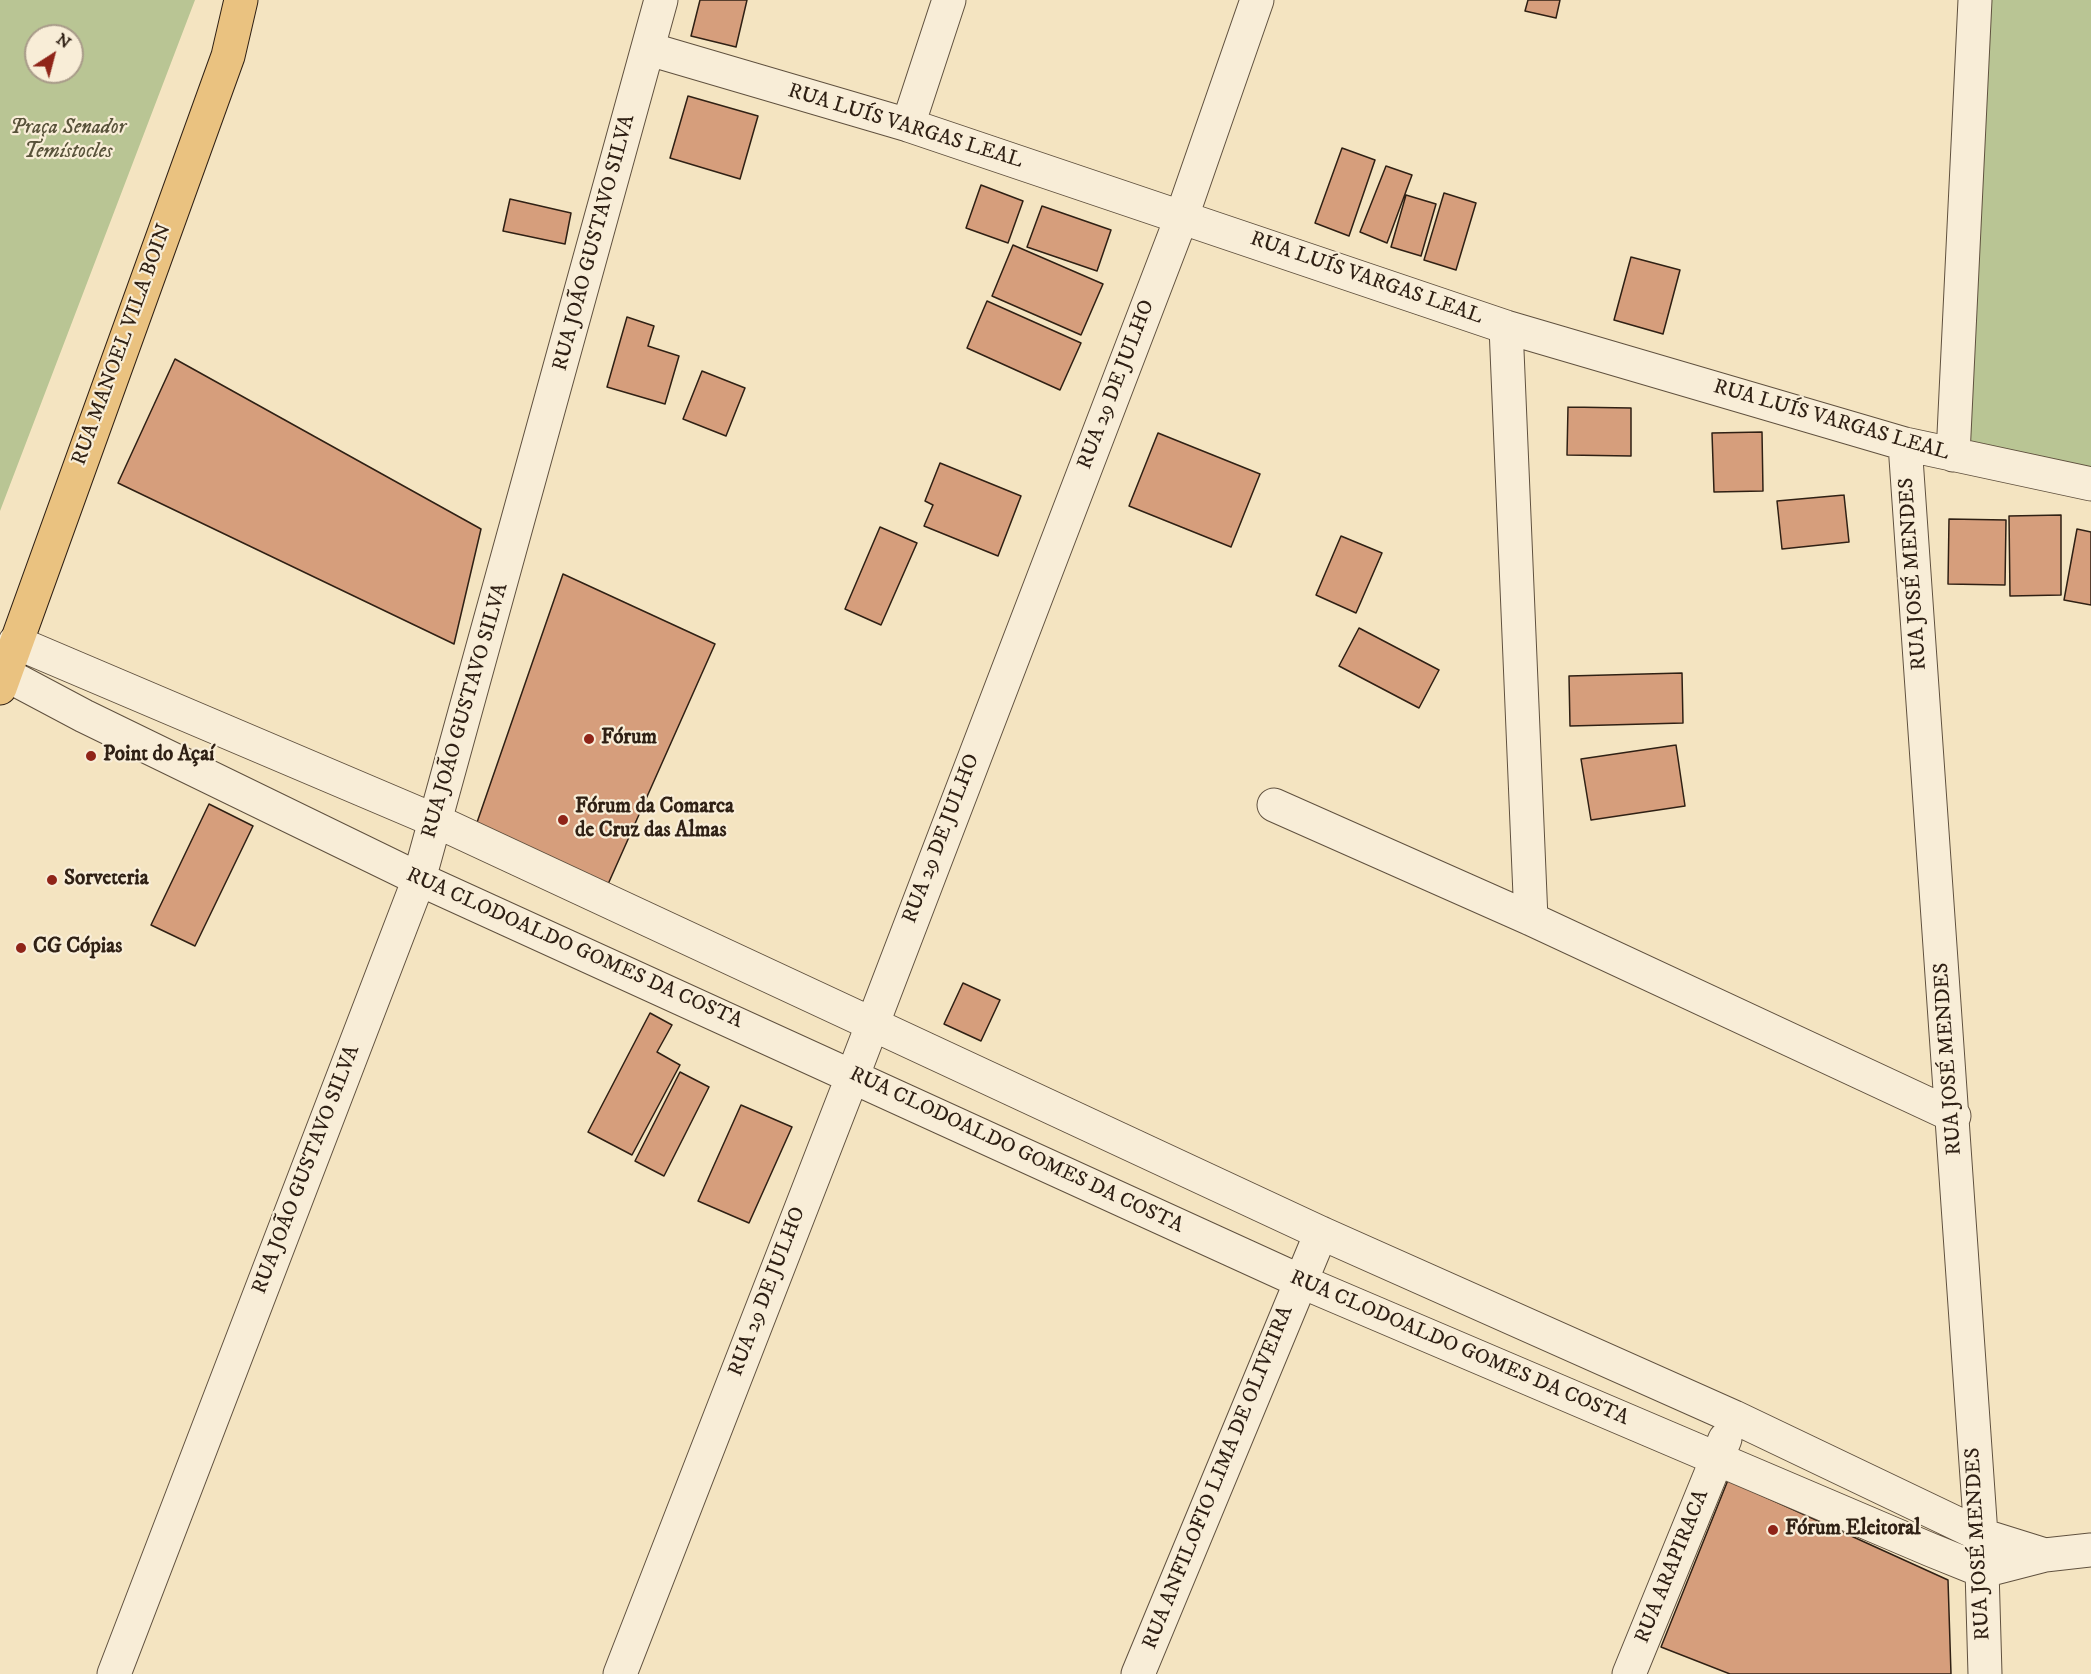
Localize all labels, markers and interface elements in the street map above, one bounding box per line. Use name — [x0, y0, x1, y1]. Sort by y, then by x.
north arrow — [24, 24, 84, 84]
text: N — [52, 29, 75, 53]
street label: RUA LUÍS VARGAS LEAL — [785, 79, 1025, 175]
street label: RUA JOÃO GUSTAVO SILVA — [549, 112, 641, 374]
park label: Praça Senador Temístocles — [10, 116, 126, 166]
street label: RUA MANOEL VILA BOIN — [68, 221, 178, 469]
street label: RUA LUÍS VARGAS LEAL — [1246, 227, 1486, 331]
street label: RUA 29 DE JULHO — [1073, 297, 1161, 473]
street label: RUA LUÍS VARGAS LEAL — [1710, 375, 1952, 467]
street label: RUA JOSÉ MENDES — [1895, 477, 1933, 671]
street label: RUA JOÃO GUSTAVO SILVA — [417, 580, 515, 842]
place label: Fórum — [601, 726, 657, 752]
marker: Fórum — [582, 732, 596, 746]
place label: Point do Açaí — [103, 743, 214, 769]
marker: Point do Açaí — [84, 749, 98, 763]
street label: RUA 29 DE JULHO — [898, 751, 986, 927]
place label: Fórum da Comarca de Cruz das Almas — [575, 795, 734, 845]
marker: Fórum da Comarca de Cruz das Almas — [556, 813, 570, 827]
street label: RUA CLODOALDO GOMES DA COSTA — [402, 863, 746, 1035]
place label: Sorveteria — [64, 867, 149, 893]
marker: Sorveteria — [45, 873, 59, 887]
place label: CG Cópias — [33, 935, 122, 961]
marker: CG Cópias — [14, 941, 28, 955]
street label: RUA JOSÉ MENDES — [1930, 962, 1968, 1156]
street label: RUA JOÃO GUSTAVO SILVA — [248, 1042, 366, 1298]
street label: RUA CLODOALDO GOMES DA COSTA — [845, 1062, 1187, 1240]
street label: RUA 29 DE JULHO — [724, 1204, 812, 1380]
street label: RUA CLODOALDO GOMES DA COSTA — [1286, 1266, 1632, 1432]
street label: RUA ANFILOFIO LIMA DE OLIVEIRA — [1138, 1303, 1300, 1653]
street label: RUA JOSÉ MENDES — [1961, 1447, 1997, 1641]
street label: RUA ARAPIRACA — [1631, 1487, 1715, 1647]
place label: Fórum Eleitoral — [1785, 1517, 1921, 1543]
marker: Fórum Eleitoral — [1766, 1523, 1780, 1537]

